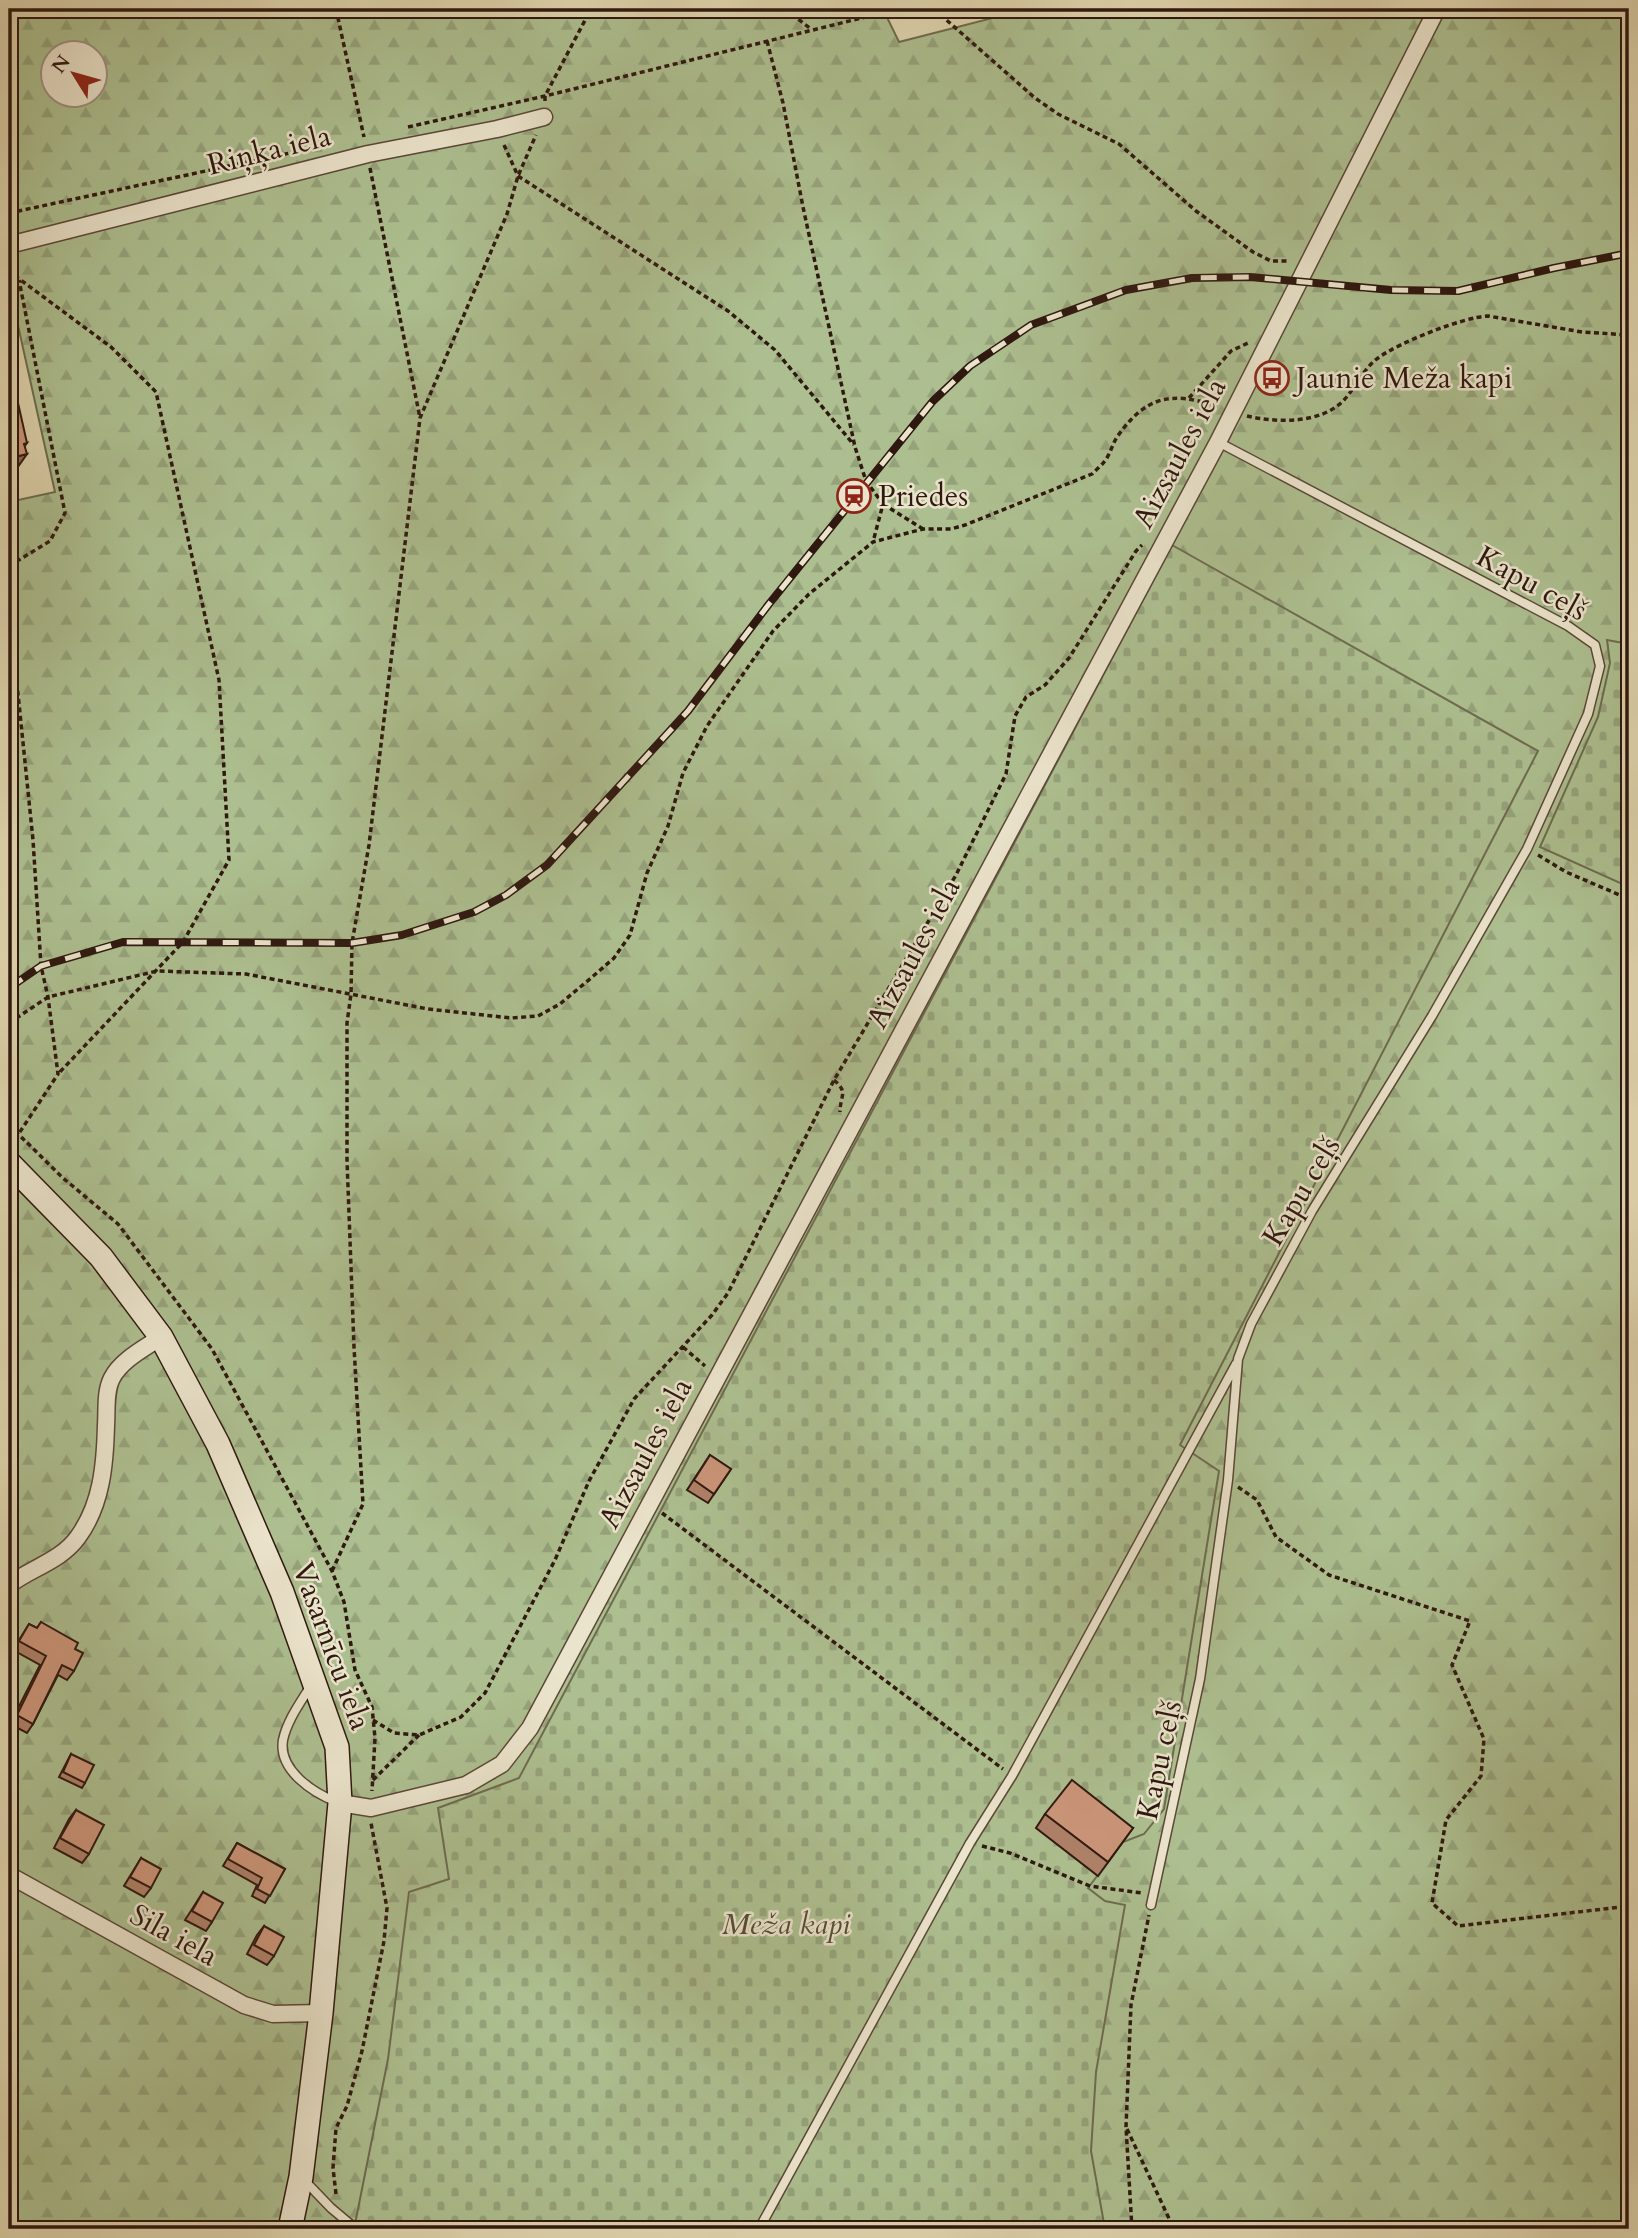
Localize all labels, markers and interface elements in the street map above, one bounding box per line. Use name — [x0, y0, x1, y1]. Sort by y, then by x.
north arrow — [38, 38, 108, 108]
text: N — [46, 50, 77, 79]
street label: Riņķa iela — [203, 115, 335, 186]
place label: Jaunie Meža kapi — [1292, 358, 1512, 399]
bus stop icon: Jaunie Meža kapi — [1253, 359, 1291, 397]
street label: Aizsaules iela — [1123, 371, 1236, 536]
place label: Priedes — [878, 476, 968, 517]
station icon: Priedes — [835, 477, 873, 515]
street label: Kapu ceļš — [1469, 536, 1595, 631]
street label: Aizsaules iela — [857, 871, 970, 1036]
street label: Kapu ceļš — [1253, 1129, 1350, 1254]
street label: Aizsaules iela — [589, 1371, 702, 1536]
street label: Vasarnīcu iela — [282, 1557, 381, 1736]
street label: Kapu ceļš — [1127, 1697, 1192, 1823]
street label: Sila iela — [122, 1895, 225, 1976]
park label: Meža kapi — [722, 1904, 851, 1945]

